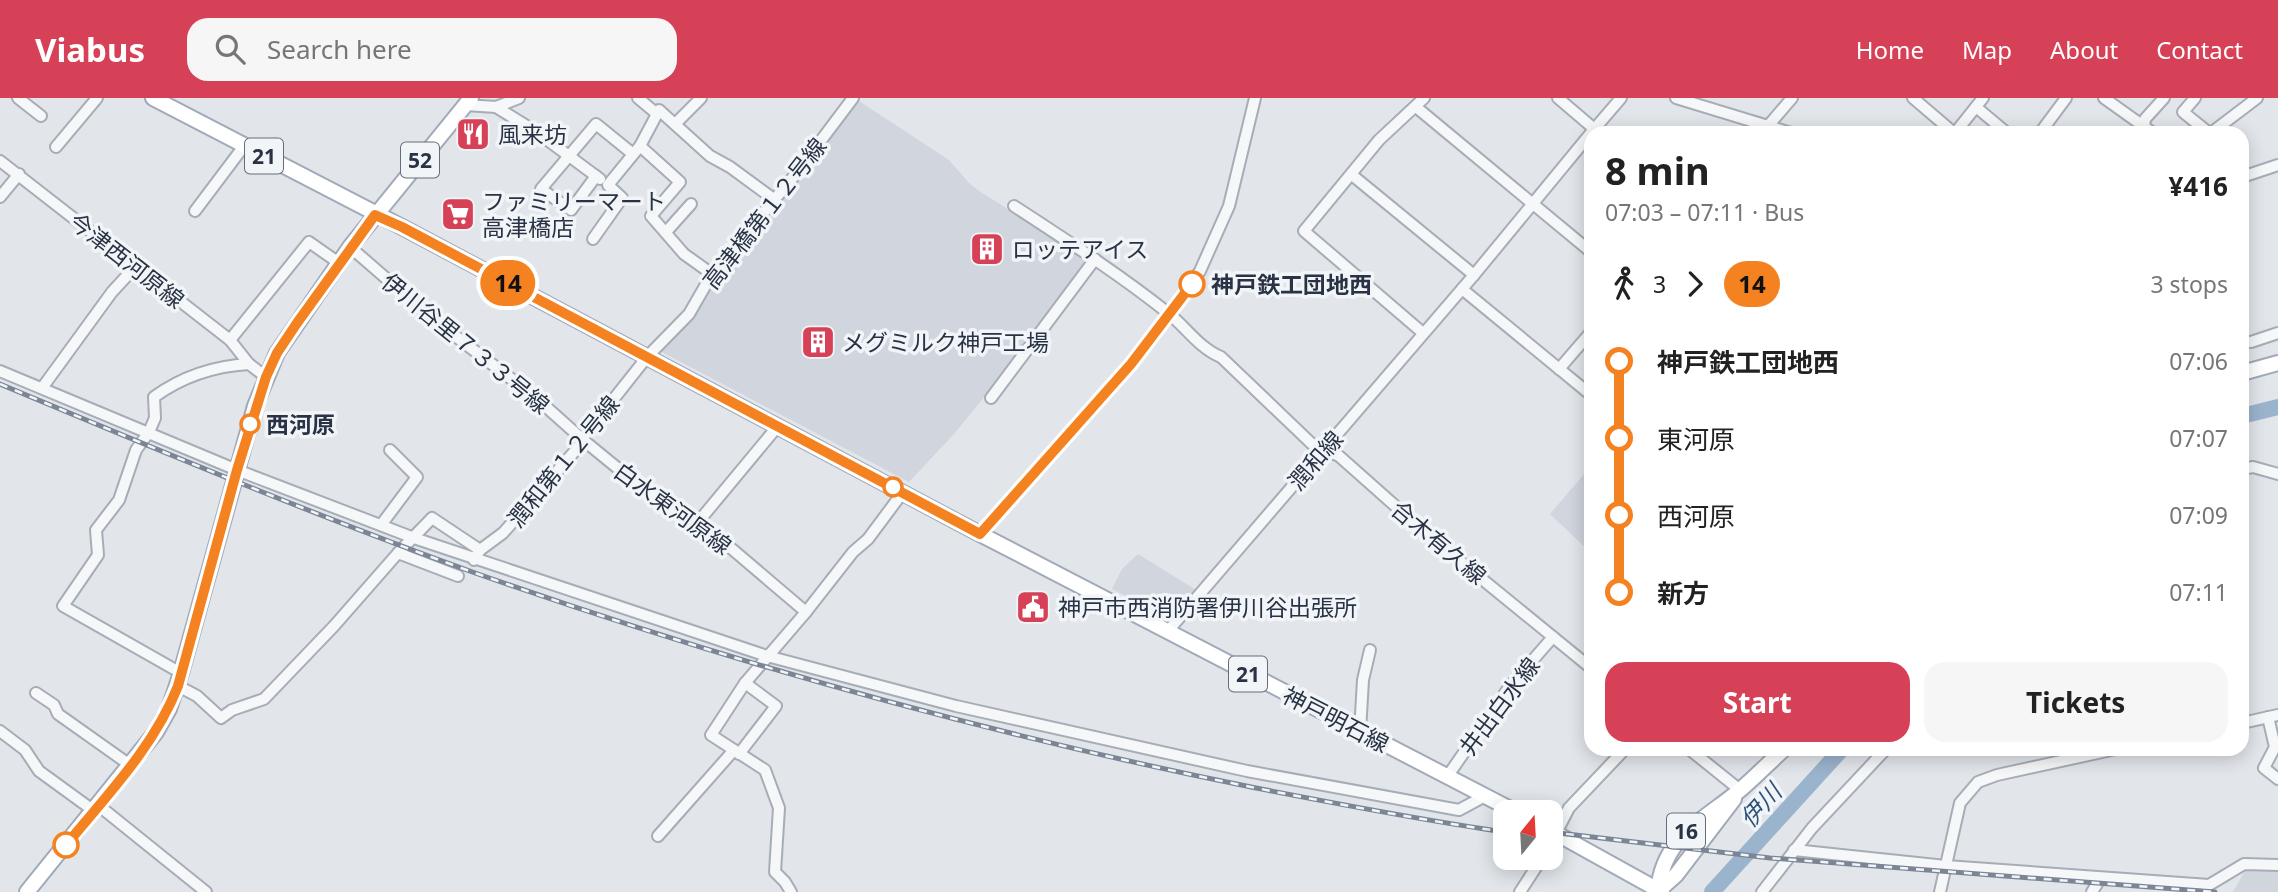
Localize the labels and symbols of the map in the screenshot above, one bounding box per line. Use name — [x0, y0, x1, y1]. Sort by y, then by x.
restaurant icon: 風来坊 — [454, 115, 492, 153]
place label: 風来坊 — [498, 118, 567, 150]
street label: 高津橋第１２号線 — [695, 131, 833, 295]
road number: 21 — [245, 139, 283, 174]
road number: 52 — [401, 142, 439, 178]
place label: ファミリーマート 高津橋店 — [482, 185, 666, 243]
supermarket icon: ファミリーマート 高津橋店 — [439, 195, 477, 233]
street label: 今津西河原線 — [63, 205, 191, 315]
building icon: ロッテアイス — [968, 230, 1006, 268]
place label: ロッテアイス — [1012, 233, 1148, 265]
line badge: 14 — [476, 260, 540, 306]
street label: 伊川谷里７３３号線 — [375, 265, 557, 421]
place label: 神戸鉄工団地西 — [1211, 268, 1372, 300]
marker: 神戸鉄工団地西 — [1179, 271, 1205, 297]
building icon: メグミルク神戸工場 — [799, 323, 837, 361]
place label: メグミルク神戸工場 — [842, 326, 1049, 358]
street label: 潤和第１２号線 — [500, 388, 626, 534]
place label: 西河原 — [266, 408, 335, 440]
marker: 西河原 — [240, 414, 260, 434]
street label: 潤和線 — [1280, 423, 1350, 497]
street label: 白水東河原線 — [608, 454, 738, 562]
unlabelled marker — [883, 477, 903, 497]
street label: 合木有久線 — [1385, 493, 1493, 591]
public building icon: 神戸市西消防署伊川谷出張所 — [1014, 588, 1052, 626]
place label: 神戸市西消防署伊川谷出張所 — [1058, 591, 1357, 623]
street label: 井出白水線 — [1452, 650, 1546, 762]
road number: 21 — [1229, 656, 1267, 692]
street label: 神戸明石線 — [1278, 679, 1394, 759]
water label: 伊川 — [1732, 774, 1790, 834]
north arrow — [1493, 800, 1563, 870]
road number: 16 — [1667, 814, 1705, 848]
unlabelled marker — [53, 832, 79, 858]

